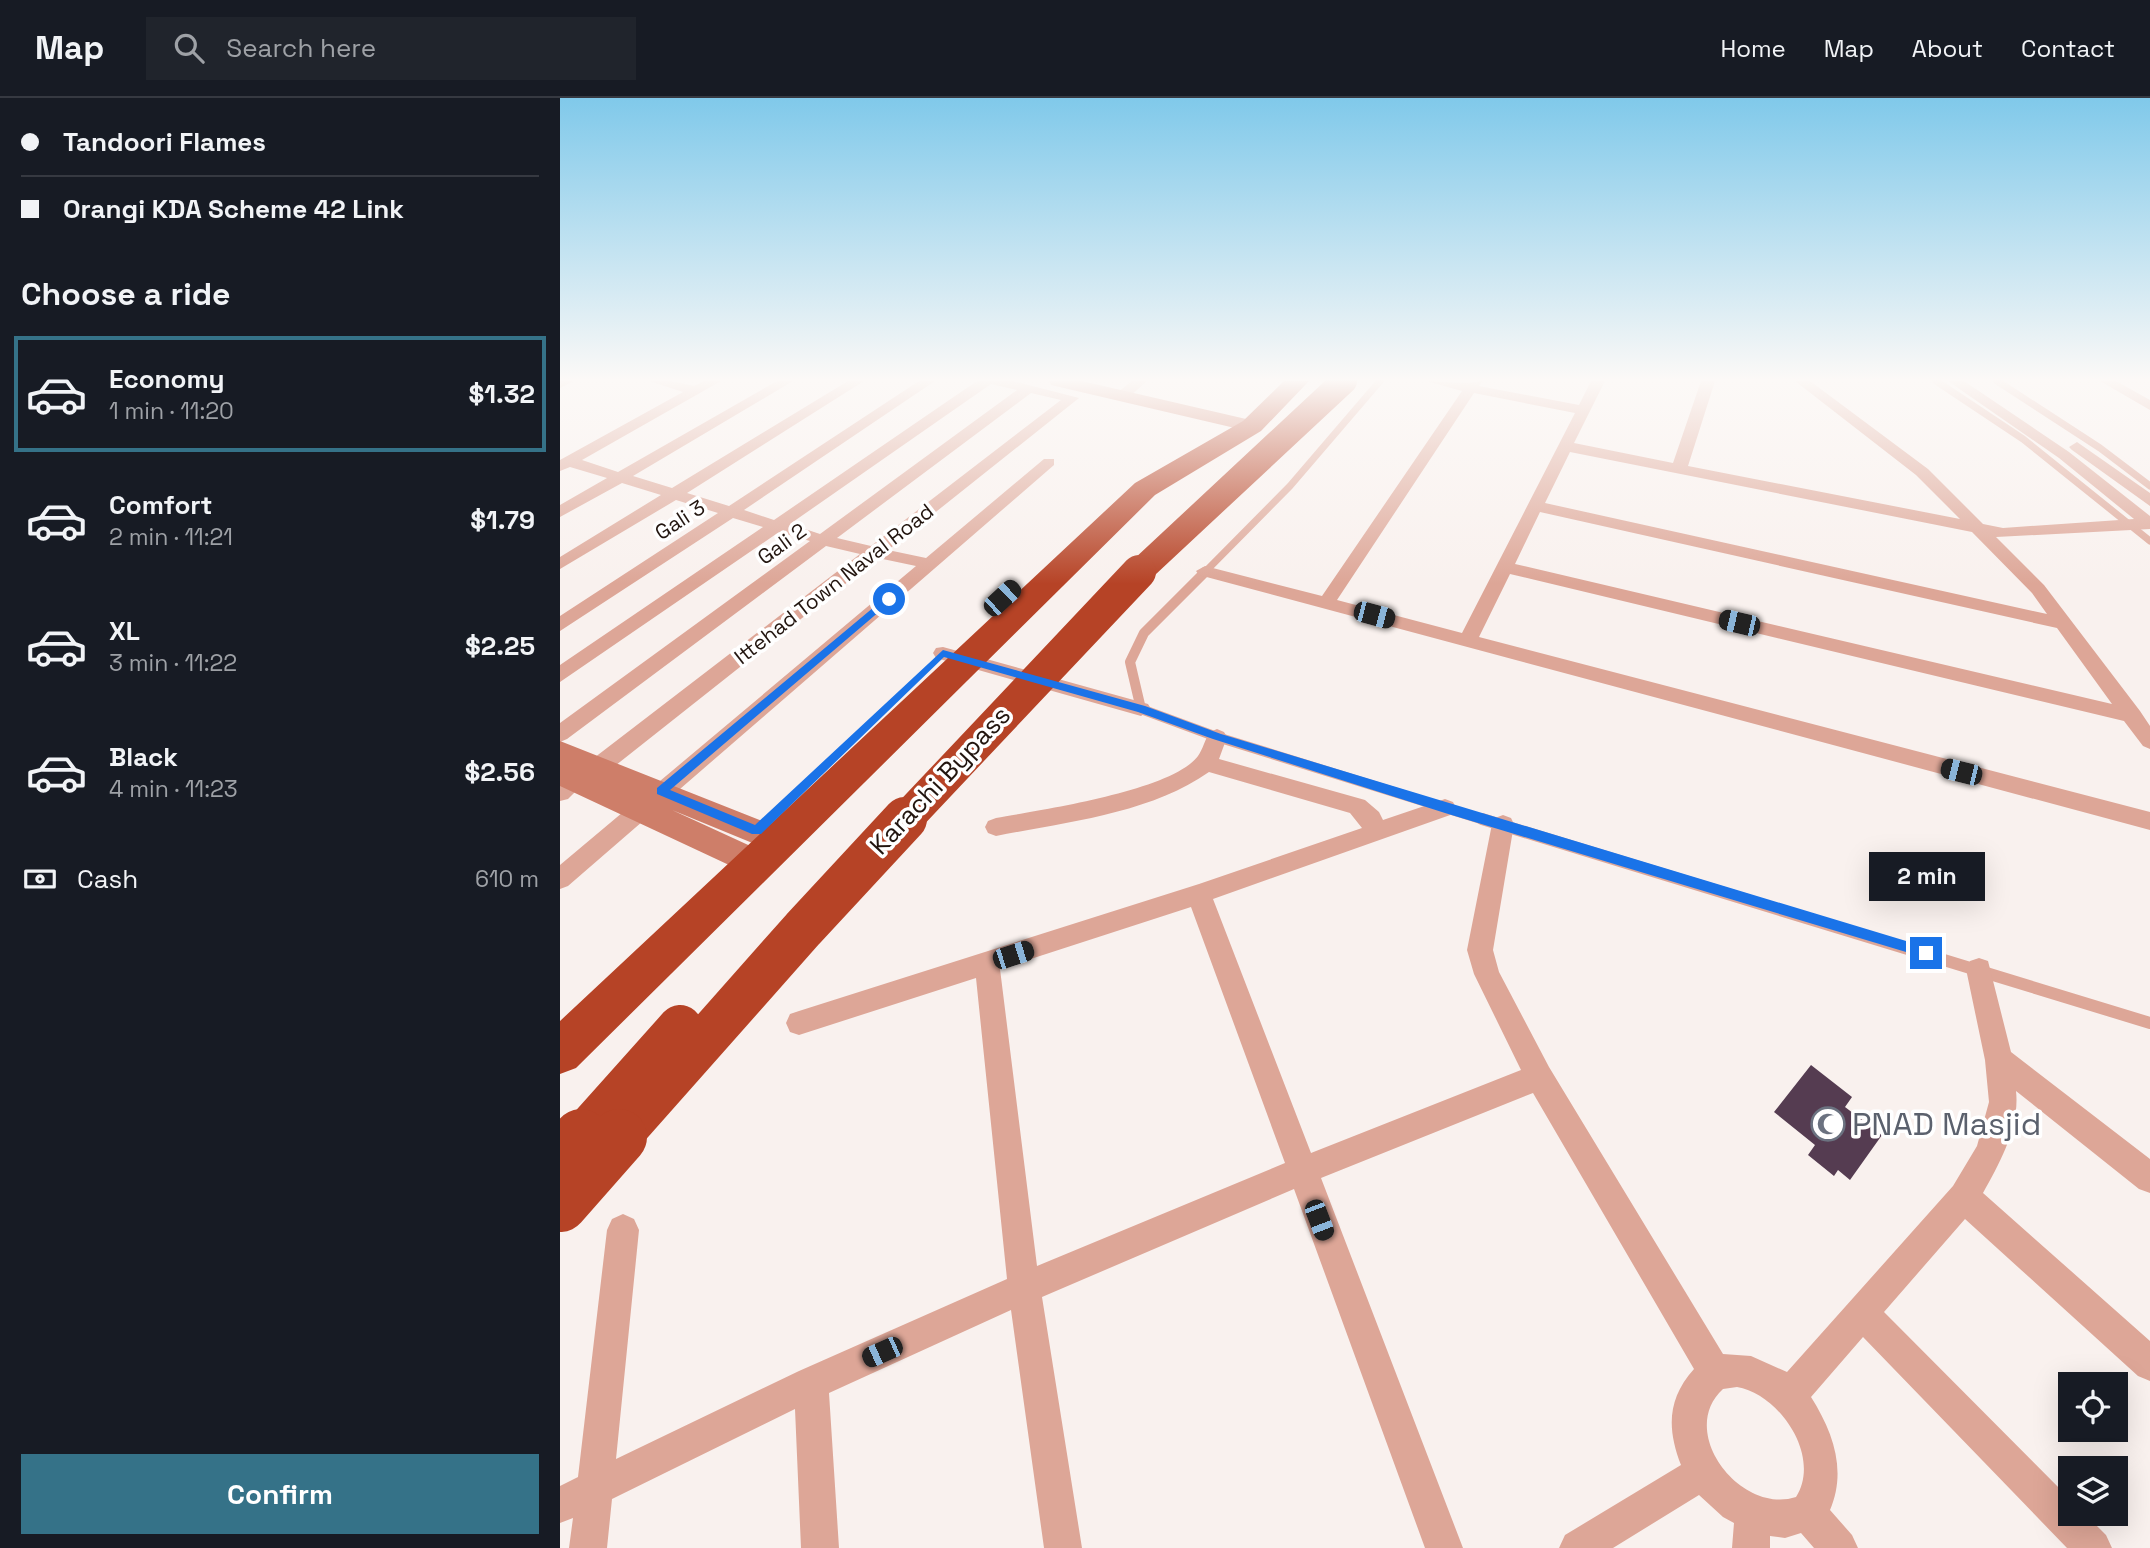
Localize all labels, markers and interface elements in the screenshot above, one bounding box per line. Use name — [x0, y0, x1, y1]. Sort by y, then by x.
search box — [146, 17, 636, 80]
text: Map — [35, 27, 104, 69]
icon: search — [170, 29, 208, 67]
text: Search here — [226, 31, 376, 65]
text: Home — [1720, 33, 1786, 64]
text: Map — [1824, 33, 1874, 64]
text: About — [1912, 33, 1983, 64]
text: Contact — [2021, 33, 2115, 64]
text: Tandoori Flames — [63, 125, 266, 159]
text: Orangi KDA Scheme 42 Link — [63, 192, 404, 226]
text: Choose a ride — [21, 274, 231, 314]
text: Economy — [109, 362, 225, 396]
icon: car — [25, 363, 88, 426]
text: $1.32 — [468, 377, 535, 411]
text: 1 min · 11:20 — [109, 396, 234, 426]
text: Comfort — [109, 488, 212, 522]
icon: car — [25, 489, 88, 552]
street label: Gali 3 — [650, 493, 710, 546]
street label: Ittehad Town Naval Road — [729, 497, 939, 670]
text: $1.79 — [470, 503, 535, 537]
street label: Gali 2 — [752, 517, 812, 570]
text: 2 min · 11:21 — [109, 522, 233, 552]
car — [980, 576, 1025, 620]
route start — [873, 583, 905, 615]
car — [1351, 599, 1398, 631]
car — [1717, 608, 1762, 638]
text: XL — [109, 614, 140, 648]
icon: car — [25, 615, 88, 678]
text: $2.25 — [465, 629, 535, 663]
text: 3 min · 11:22 — [109, 648, 237, 678]
street label: Karachi Bypass — [862, 698, 1018, 862]
text: Black — [109, 740, 178, 774]
icon: car — [25, 741, 88, 804]
text: $2.56 — [464, 755, 535, 789]
car — [1939, 757, 1984, 787]
text: 4 min · 11:23 — [109, 774, 238, 804]
callout: 2 min — [1868, 852, 1984, 900]
icon: cash — [21, 860, 59, 898]
text: 2 min — [1897, 861, 1957, 891]
text: Cash — [77, 862, 138, 896]
text: 610 m — [475, 864, 539, 894]
route end — [1910, 937, 1942, 969]
car — [990, 939, 1037, 971]
place label: PNAD Masjid — [1852, 1104, 2041, 1144]
mosque icon: PNAD Masjid — [1809, 1105, 1847, 1143]
car — [1302, 1197, 1337, 1243]
car — [859, 1334, 906, 1370]
map controls — [2058, 1372, 2128, 1526]
button: locate — [2058, 1372, 2128, 1442]
button: Confirm — [21, 1454, 539, 1534]
button: layers — [2058, 1456, 2128, 1526]

